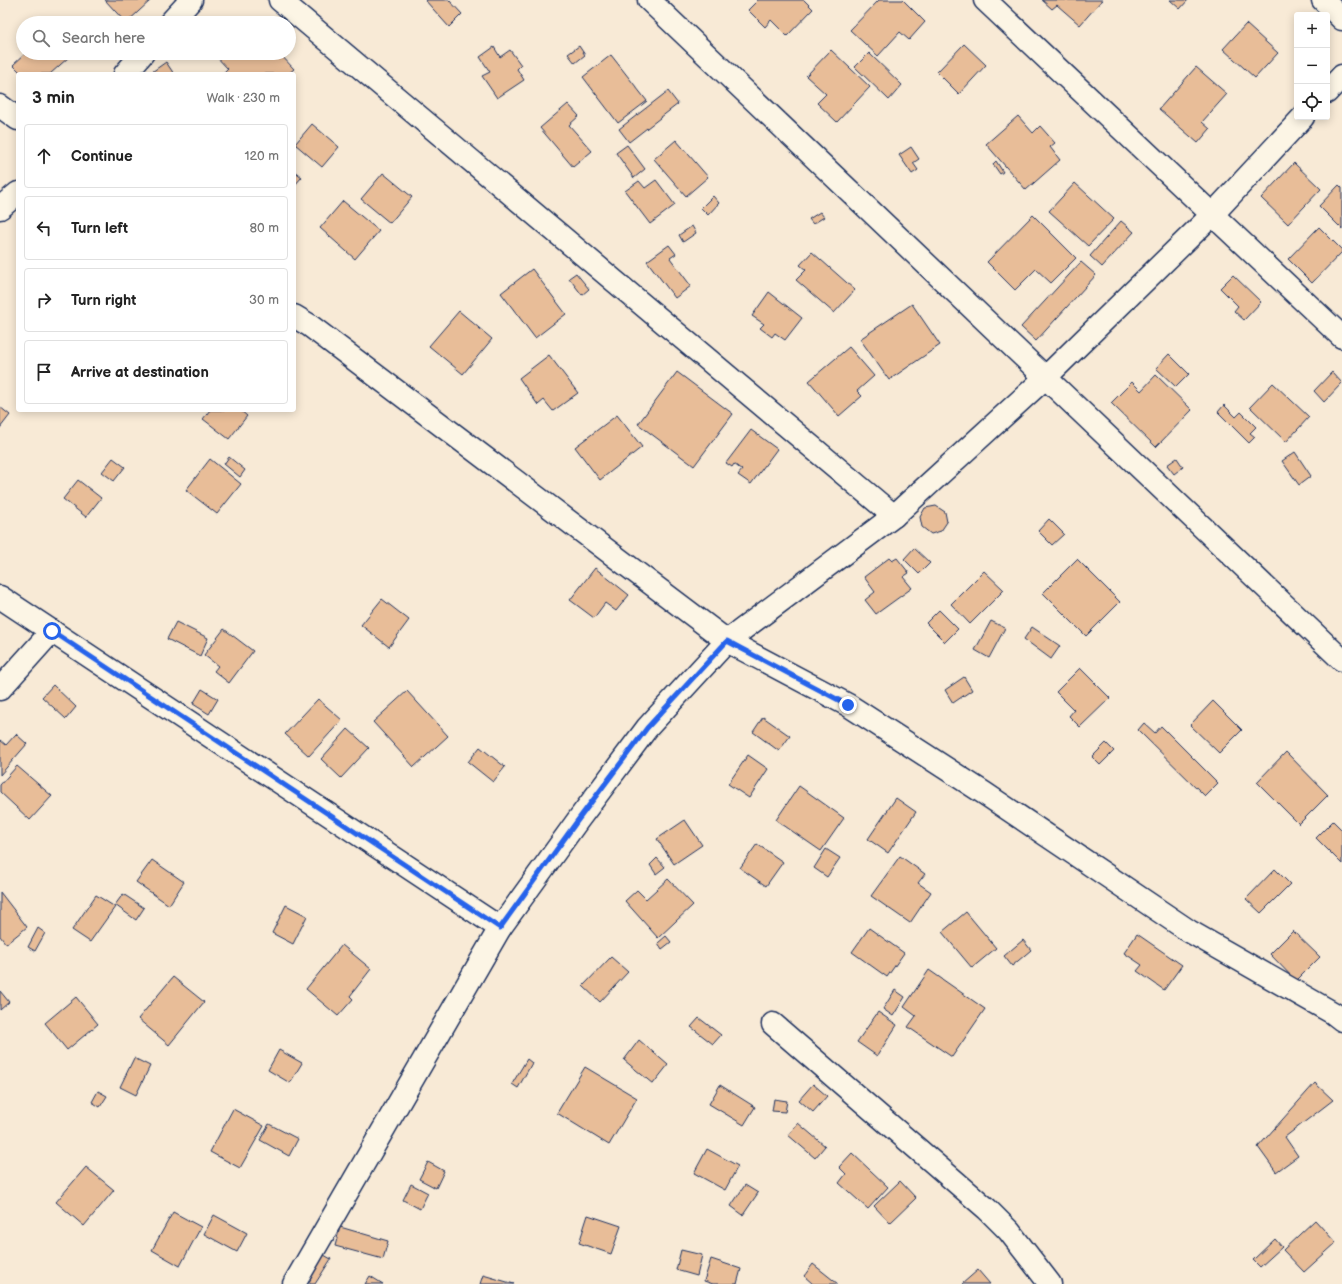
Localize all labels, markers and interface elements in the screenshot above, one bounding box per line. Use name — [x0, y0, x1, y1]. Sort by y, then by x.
map controls — [1294, 12, 1330, 120]
button: + — [1294, 12, 1330, 48]
search box — [16, 16, 296, 60]
icon: search — [30, 27, 52, 49]
text: Search here — [62, 29, 145, 48]
button: − — [1294, 48, 1330, 84]
button: locate — [1294, 84, 1330, 120]
text: 3 min — [32, 88, 75, 108]
text: Walk · 230 m — [206, 90, 280, 106]
icon: ahead — [33, 145, 55, 167]
text: Continue — [71, 147, 133, 166]
text: 120 m — [244, 148, 279, 164]
icon: left — [33, 217, 55, 239]
text: Turn left — [71, 219, 128, 238]
text: 80 m — [250, 220, 279, 236]
icon: right — [33, 289, 55, 311]
text: Turn right — [71, 291, 136, 310]
text: 30 m — [249, 292, 279, 308]
icon: arrive — [33, 361, 55, 383]
text: Arrive at destination — [71, 363, 209, 382]
route start — [43, 622, 61, 640]
route end — [839, 696, 857, 714]

